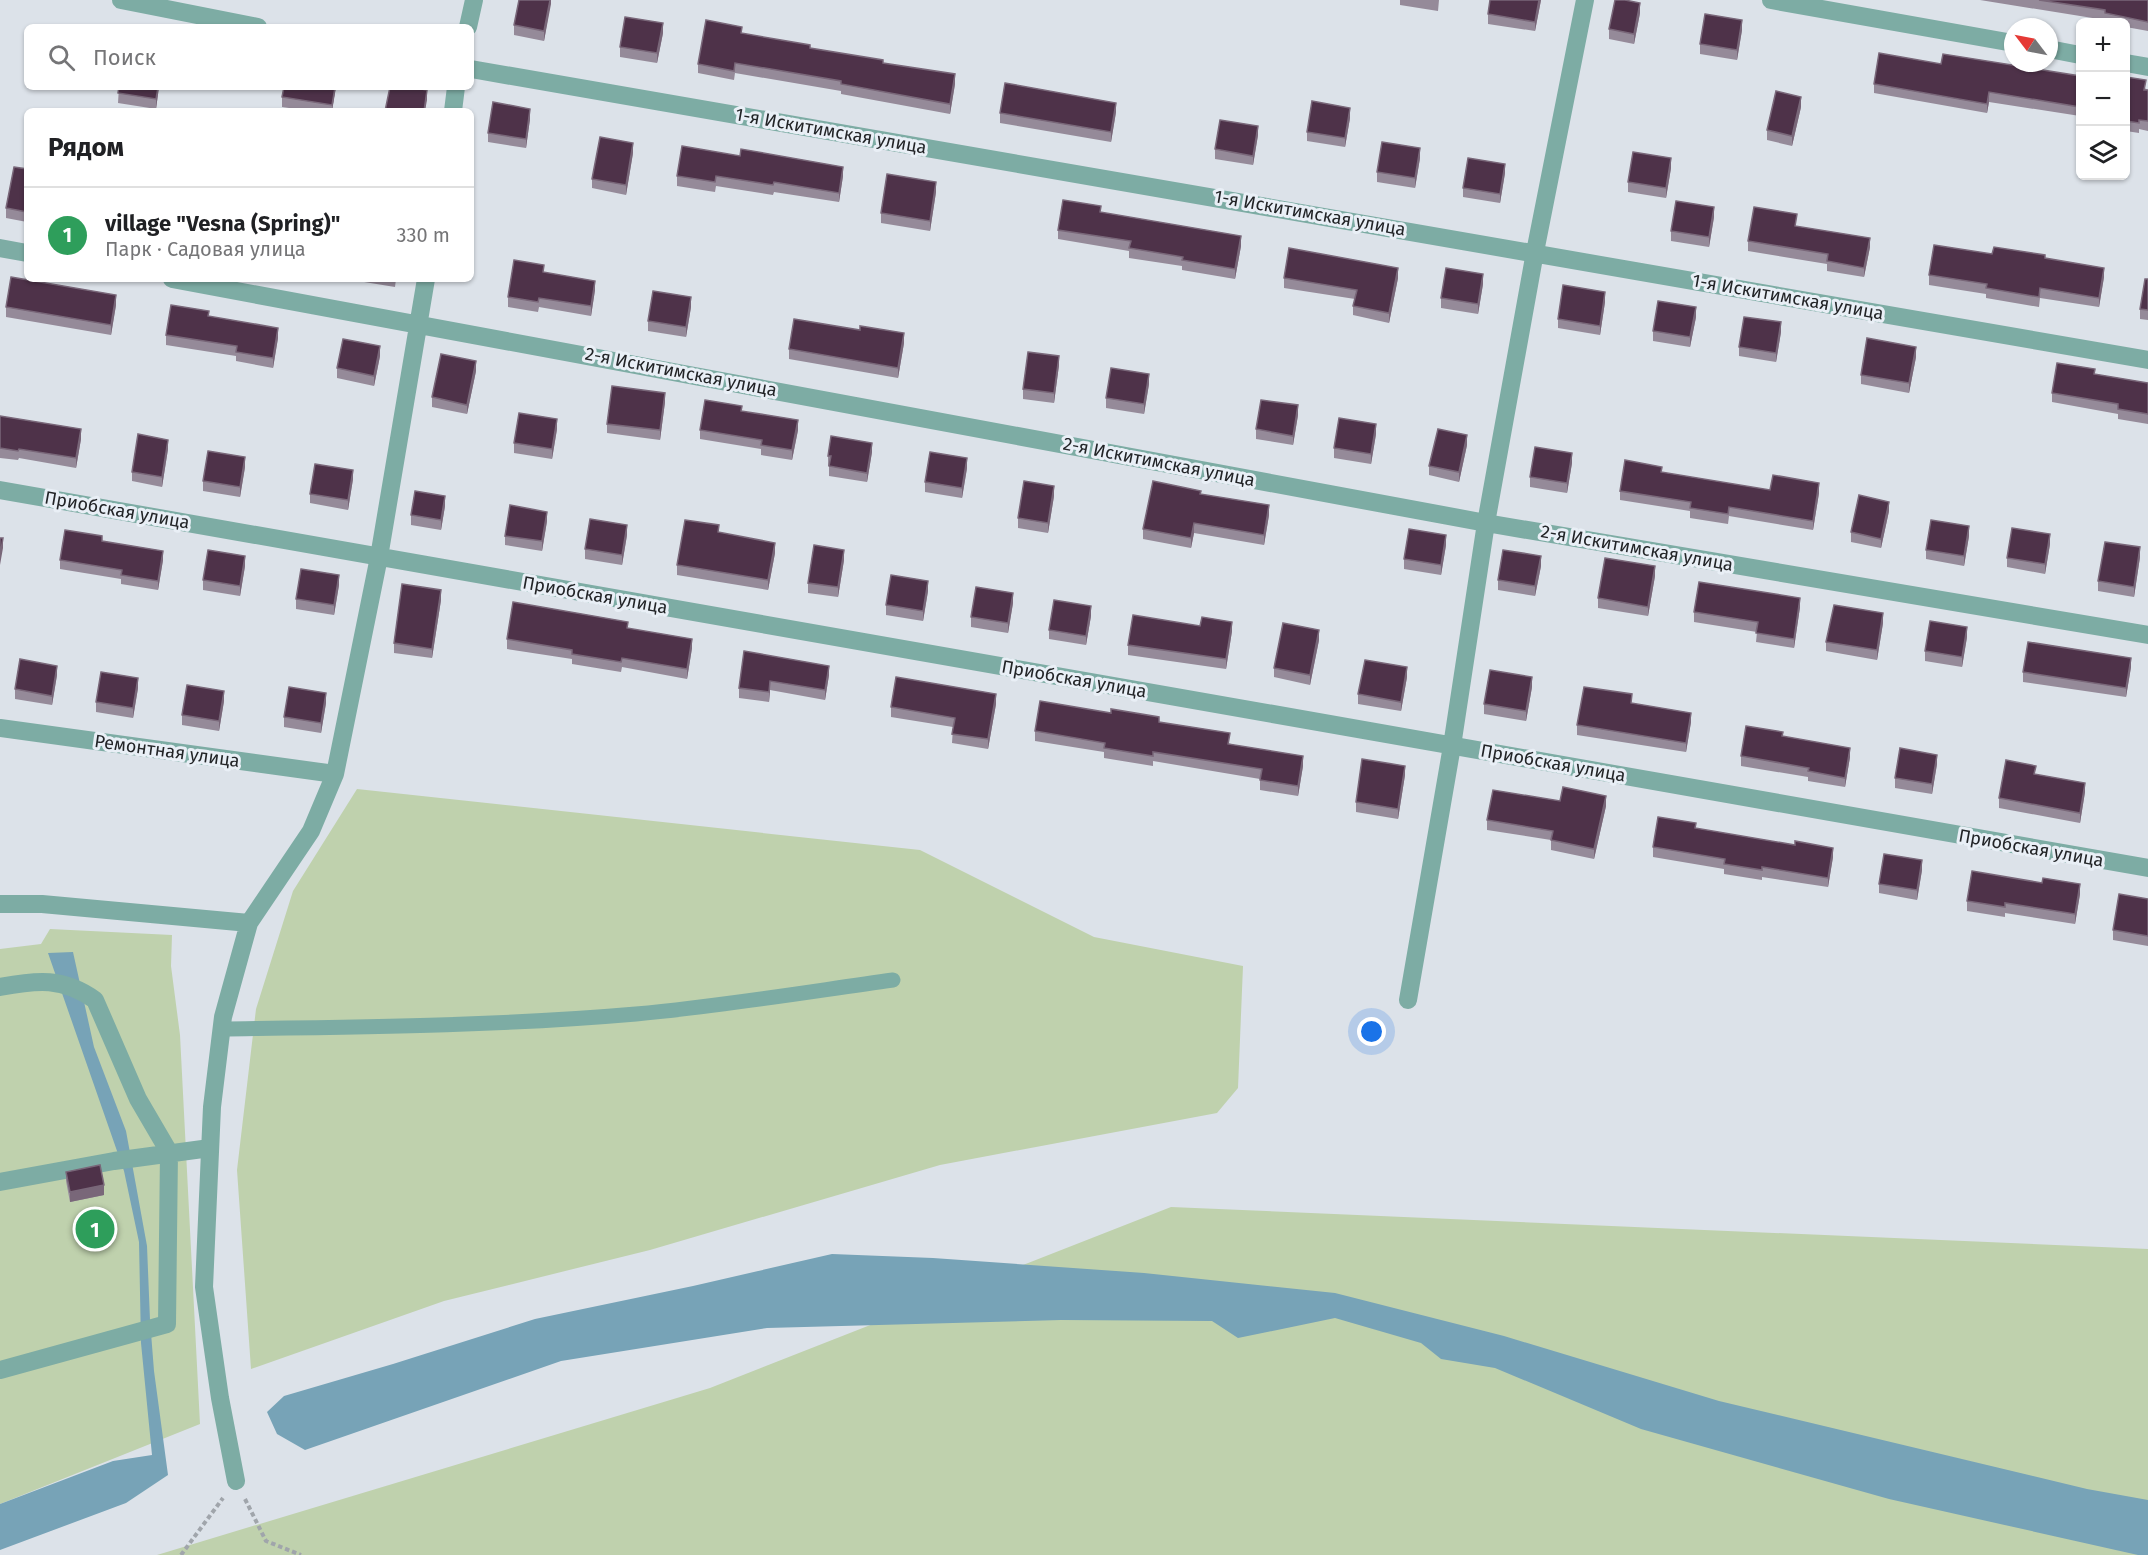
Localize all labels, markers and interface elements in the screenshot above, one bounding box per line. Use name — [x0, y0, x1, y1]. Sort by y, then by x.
north arrow — [2004, 18, 2058, 72]
map controls — [2076, 18, 2130, 180]
button: + — [2076, 18, 2130, 72]
search box — [24, 24, 474, 90]
icon: search — [45, 41, 78, 74]
text: Поиск — [93, 44, 156, 71]
button: − — [2076, 72, 2130, 126]
street label: 1-я Искитимская улица — [734, 103, 928, 159]
button: layers — [2076, 126, 2130, 180]
text: Рядом — [48, 132, 124, 163]
street label: 1-я Искитимская улица — [1213, 185, 1407, 241]
text: village "Vesna (Spring)" — [105, 210, 340, 237]
text: 1 — [63, 223, 72, 247]
text: 330 m — [396, 223, 450, 247]
text: Парк · Садовая улица — [105, 237, 306, 261]
street label: 1-я Искитимская улица — [1691, 269, 1885, 325]
street label: 2-я Искитимская улица — [583, 343, 779, 401]
street label: 2-я Искитимская улица — [1061, 433, 1257, 491]
street label: Приобская улица — [43, 486, 191, 534]
street label: 2-я Искитимская улица — [1539, 520, 1735, 576]
street label: Приобская улица — [521, 571, 669, 619]
street label: Приобская улица — [1000, 655, 1148, 703]
street label: Ремонтная улица — [93, 730, 241, 772]
street label: Приобская улица — [1479, 739, 1627, 787]
street label: Приобская улица — [1957, 824, 2105, 872]
your location — [1357, 1017, 1386, 1046]
pin: 1 — [76, 1206, 115, 1252]

